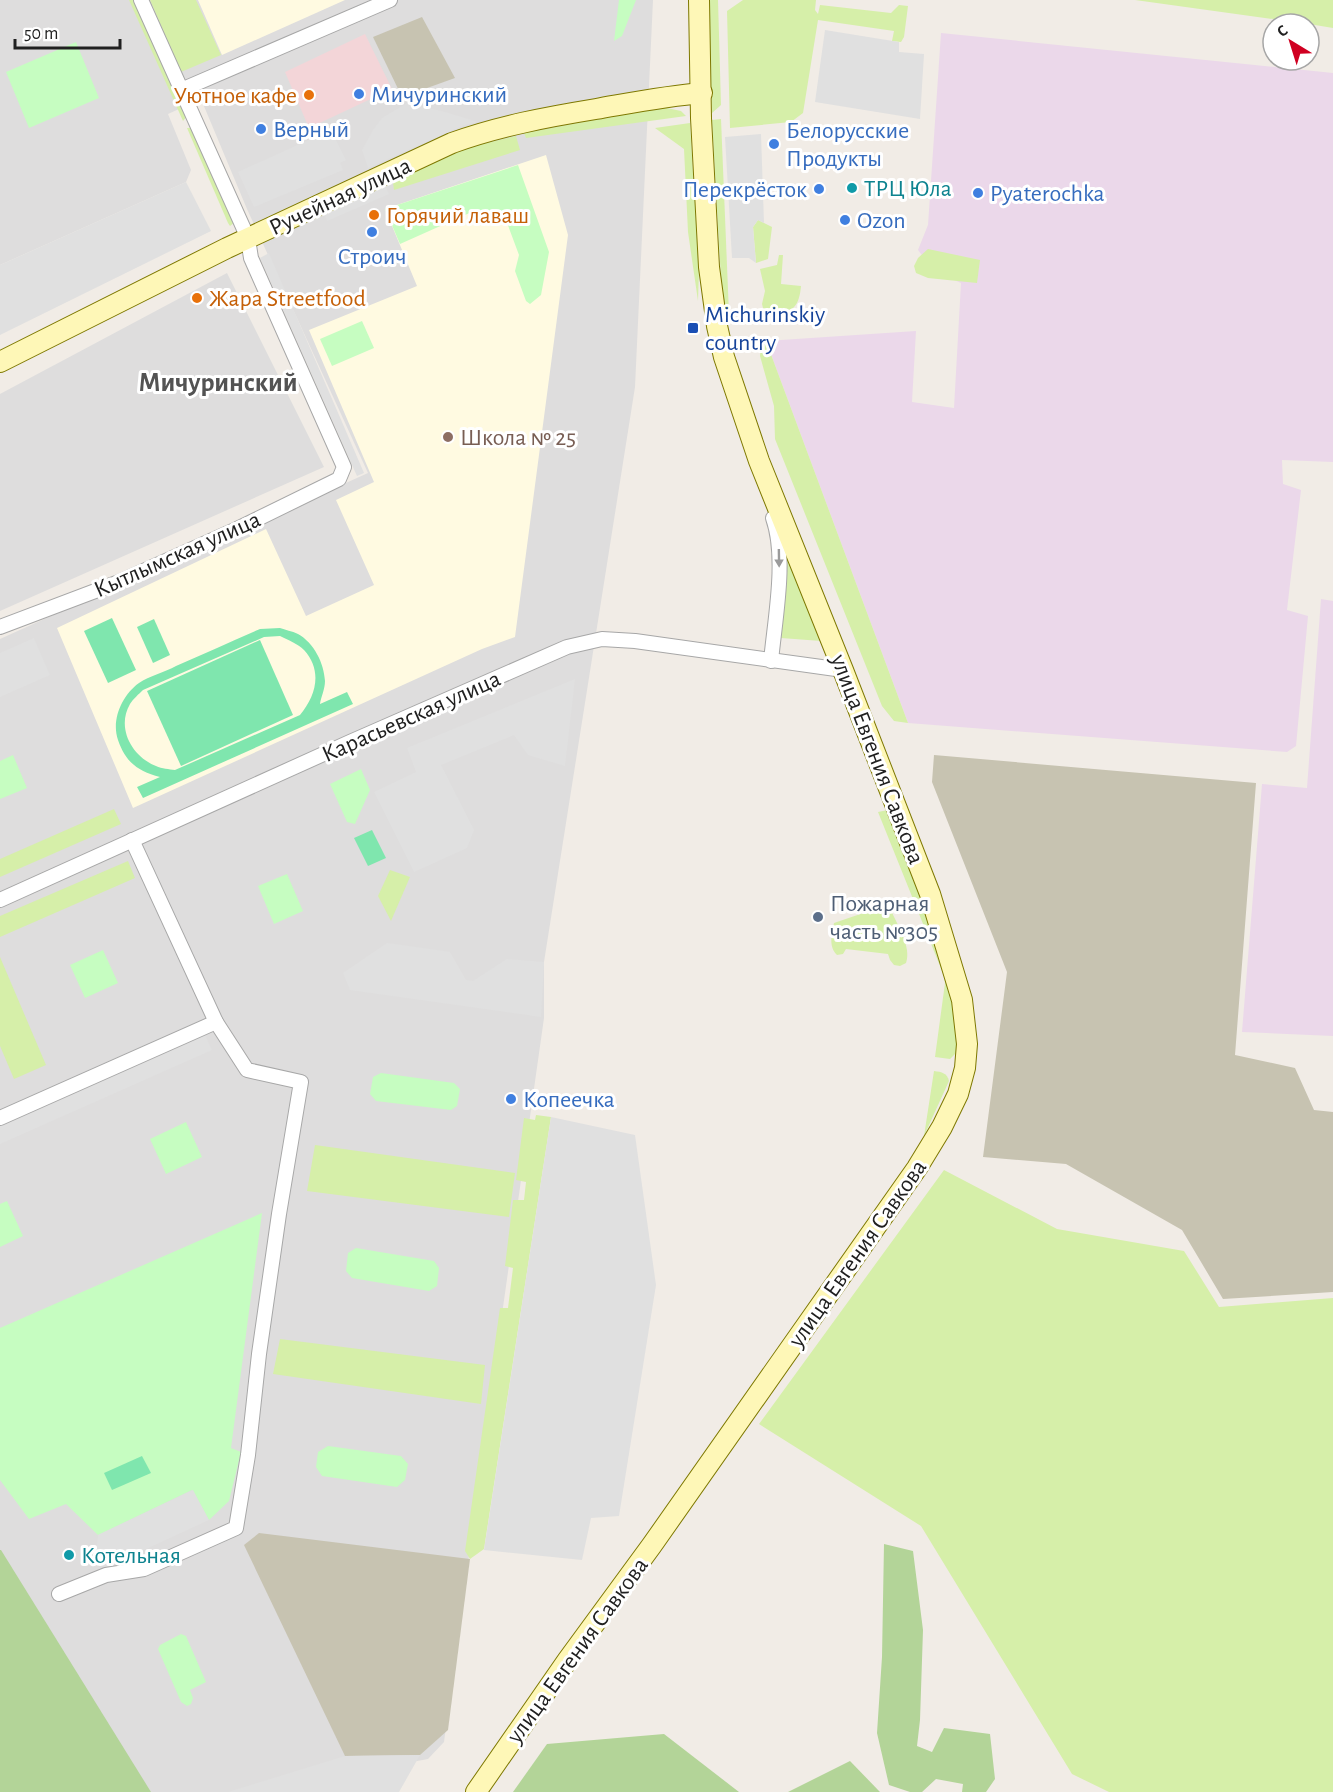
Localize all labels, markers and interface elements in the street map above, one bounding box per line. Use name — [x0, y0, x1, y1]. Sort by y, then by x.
scale bar — [15, 12, 120, 50]
north arrow — [1261, 12, 1321, 72]
text: С — [1274, 22, 1291, 40]
text: 50 m — [24, 25, 58, 43]
place label: Мичуринский — [371, 83, 507, 107]
place label: Уютное кафе — [174, 84, 297, 108]
marker: Мичуринский — [352, 87, 366, 101]
marker: Уютное кафе — [302, 88, 316, 102]
place label: Верный — [273, 118, 349, 142]
place label: Белорусские Продукты — [786, 119, 909, 171]
marker: Верный — [254, 122, 268, 136]
marker: Белорусские Продукты — [767, 137, 781, 151]
street label: Ручейная улица — [266, 154, 415, 240]
place label: ТРЦ Юла — [864, 177, 952, 201]
place label: Перекрёсток — [683, 178, 807, 202]
marker: ТРЦ Юла — [845, 181, 859, 195]
marker: Перекрёсток — [812, 182, 826, 196]
place label: Pyaterochka — [990, 182, 1105, 206]
marker: Pyaterochka — [971, 186, 985, 200]
place label: Горячий лаваш — [386, 204, 529, 228]
marker: Горячий лаваш — [367, 208, 381, 222]
place label: Ozon — [857, 209, 906, 233]
marker: Ozon — [838, 213, 852, 227]
marker: Строич — [365, 225, 379, 239]
place label: Строич — [337, 245, 407, 269]
place label: Жара Streetfood — [209, 287, 366, 311]
marker: Жара Streetfood — [190, 291, 204, 305]
place label: Michurinskiy country — [705, 303, 825, 355]
marker: Michurinskiy country — [686, 321, 700, 335]
district label: Мичуринский — [138, 369, 298, 397]
place label: Школа № 25 — [460, 426, 576, 450]
marker: Школа № 25 — [441, 430, 455, 444]
street label: Кытлымская улица — [90, 507, 264, 602]
one-way arrow — [774, 549, 784, 568]
street label: улица Евгения Савкова — [826, 650, 928, 868]
street label: Карасьевская улица — [319, 667, 504, 767]
place label: Пожарная часть №305 — [830, 892, 938, 944]
marker: Пожарная часть №305 — [811, 910, 825, 924]
place label: Копеечка — [523, 1088, 615, 1112]
marker: Копеечка — [504, 1092, 518, 1106]
street label: улица Евгения Савкова — [784, 1155, 932, 1352]
place label: Котельная — [81, 1544, 181, 1568]
marker: Котельная — [62, 1548, 76, 1562]
street label: улица Евгения Савкова — [502, 1553, 653, 1749]

